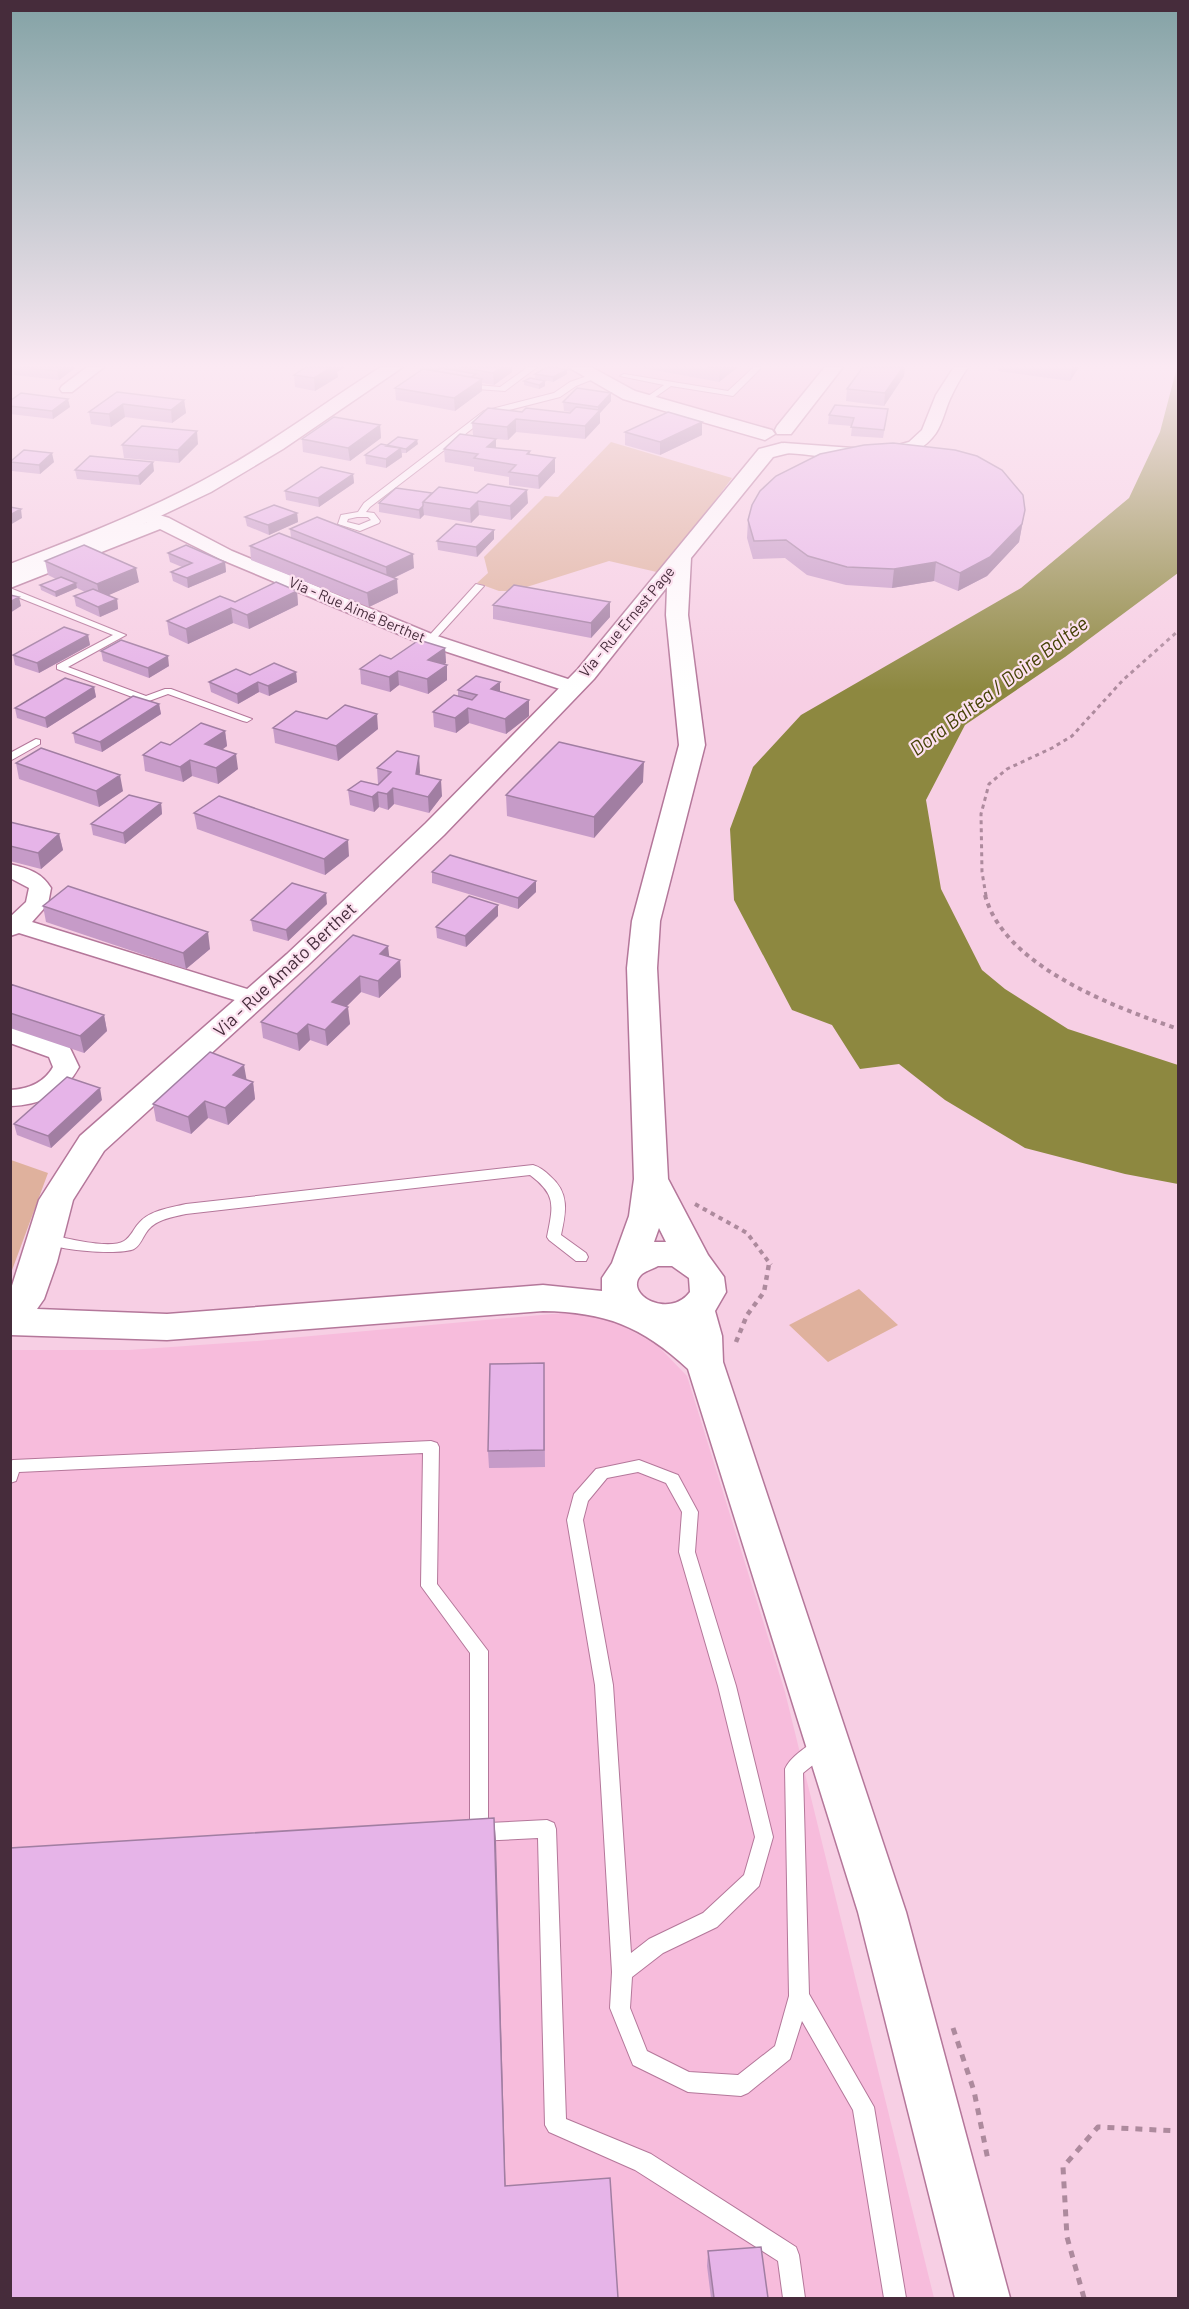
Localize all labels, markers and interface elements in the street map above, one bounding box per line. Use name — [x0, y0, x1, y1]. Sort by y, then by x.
street label: Via - Rue Ernest Page — [575, 562, 678, 680]
street label: Via - Rue Aimé Berthet — [286, 572, 428, 646]
water label: Dora Baltea / Doire Baltée — [905, 610, 1092, 760]
street label: Via - Rue Amato Berthet — [208, 897, 360, 1041]

